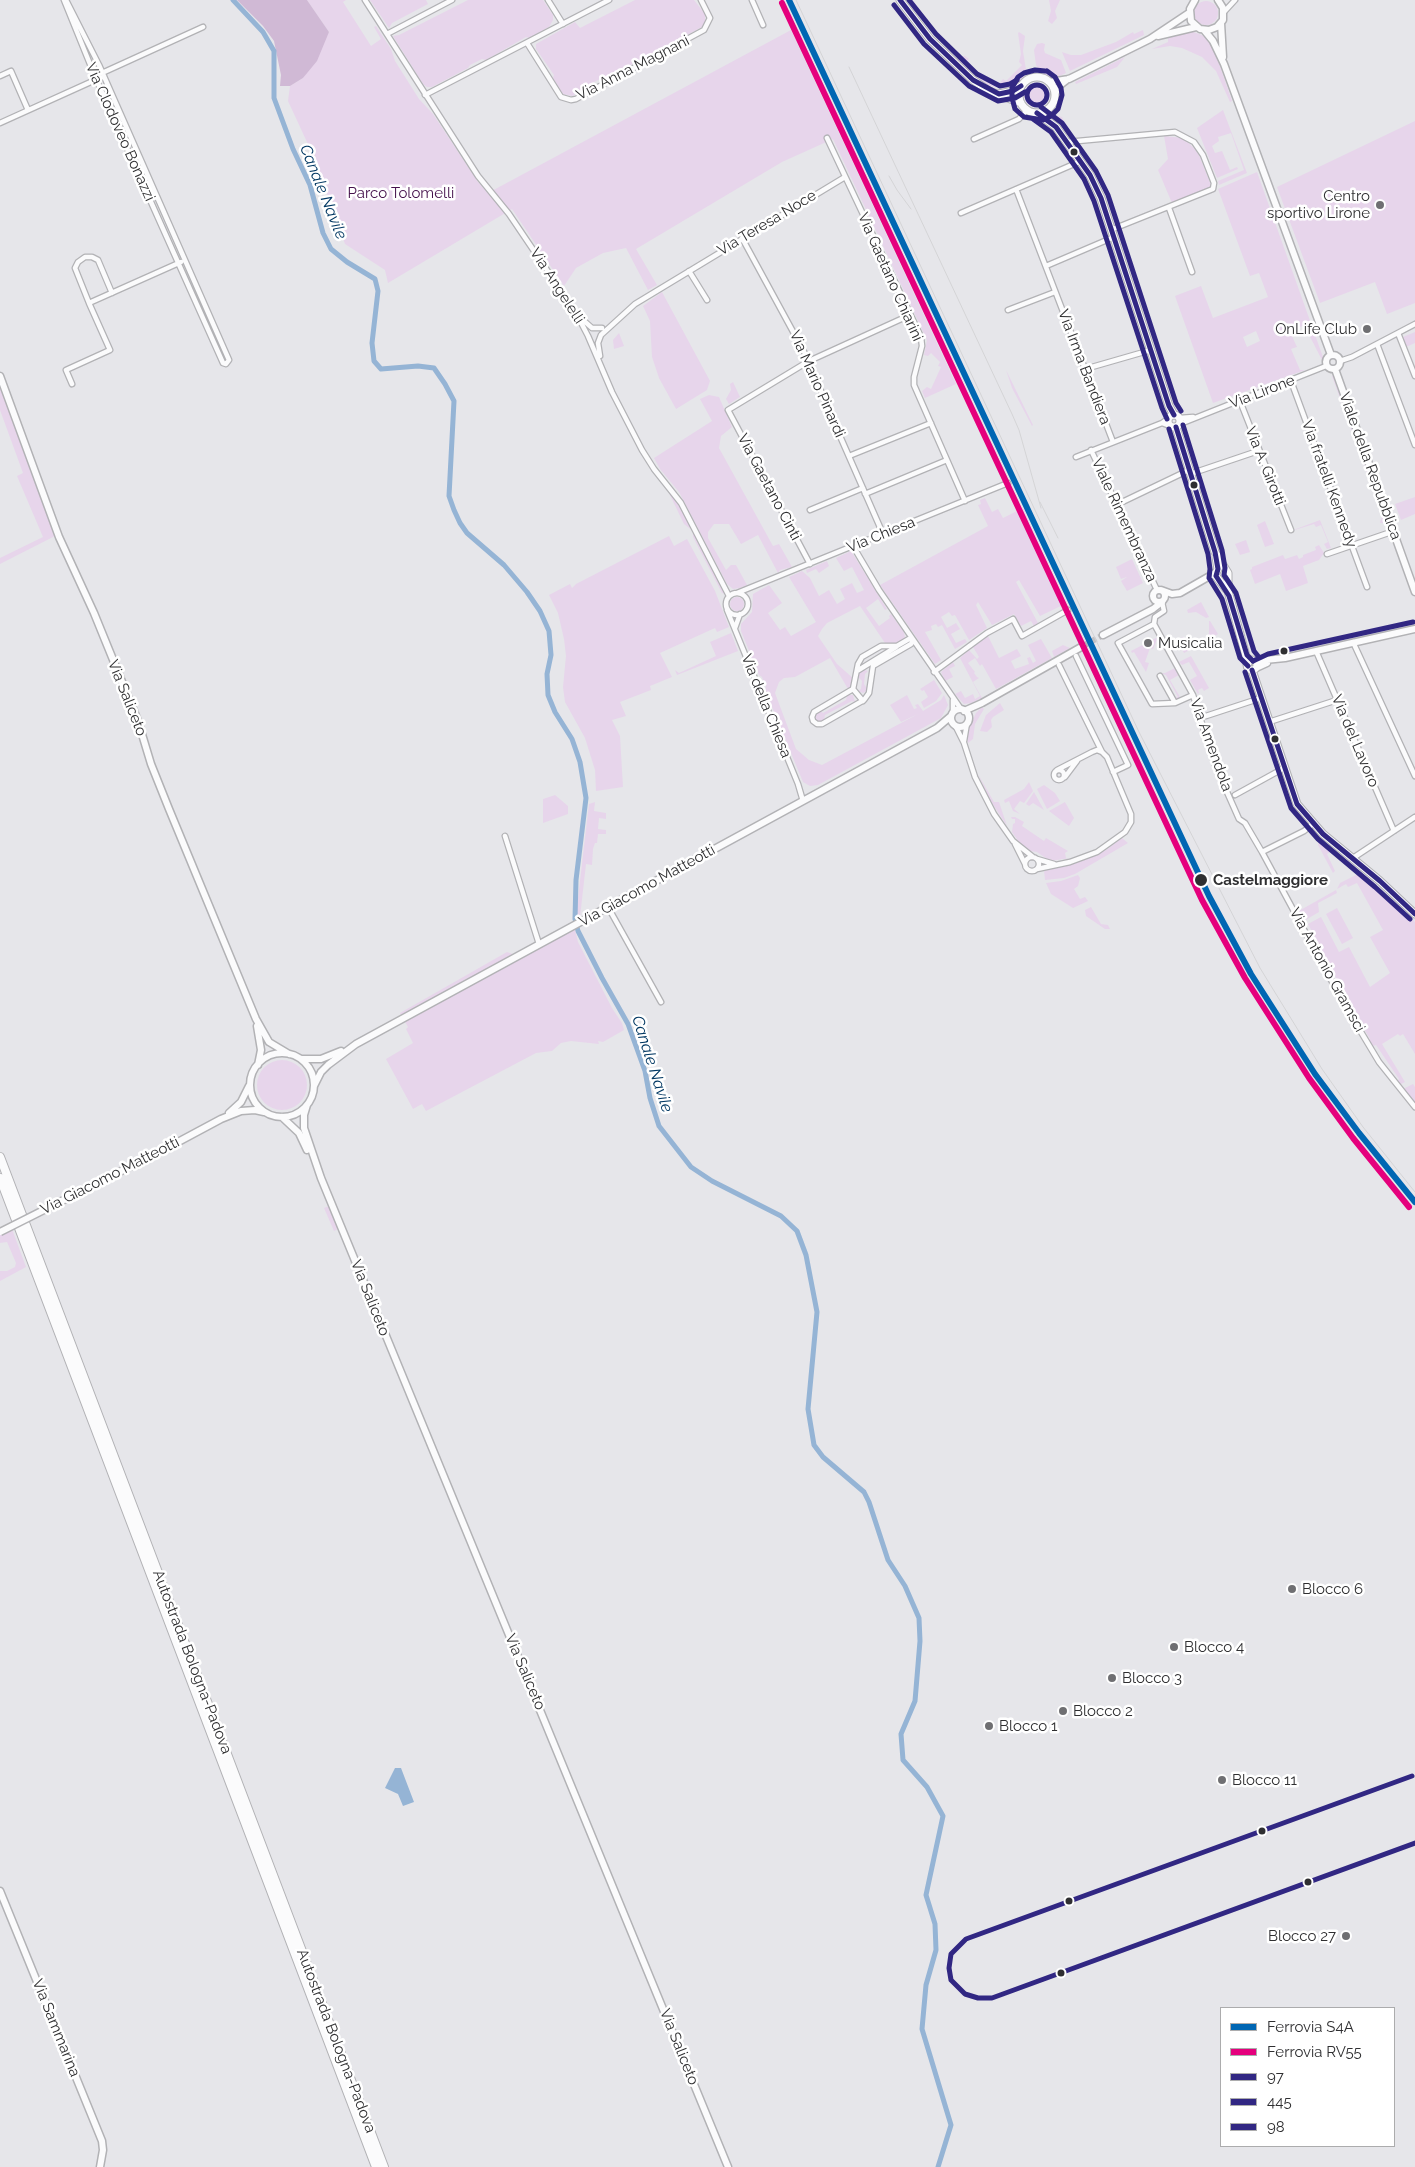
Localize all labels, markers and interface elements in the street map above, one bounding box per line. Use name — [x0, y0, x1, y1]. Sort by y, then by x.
street label: Via Anna Magnani — [573, 32, 693, 104]
street label: Via Clodoveo Bonazzi — [81, 60, 159, 204]
water label: Canale Navile — [295, 142, 351, 242]
unlabelled marker — [1069, 147, 1079, 157]
park label: Parco Tolomelli — [348, 184, 454, 202]
street label: Via Teresa Noce — [714, 186, 820, 260]
place label: Centro sportivo Lirone — [1267, 187, 1370, 222]
marker: Centro sportivo Lirone — [1374, 199, 1386, 211]
street label: Via Gaetano Chiarini — [854, 210, 926, 344]
street label: Via Angelelli — [526, 245, 588, 327]
street label: Via Irma Bandiera — [1054, 307, 1114, 427]
place label: OnLife Club — [1275, 320, 1357, 338]
marker: OnLife Club — [1361, 323, 1373, 335]
street label: Via Mario Pinardi — [785, 328, 849, 440]
street label: Via Lirone — [1227, 371, 1297, 413]
street label: Viale della Repubblica — [1335, 390, 1405, 542]
street label: Via fratelli Kennedy — [1298, 418, 1360, 550]
street label: Via A. Girotti — [1241, 424, 1289, 508]
street label: Via Gaetano Cinti — [733, 431, 805, 543]
street label: Viale Rimembranza — [1087, 455, 1161, 585]
unlabelled marker — [1189, 480, 1199, 490]
street label: Via Chiesa — [844, 513, 918, 557]
place label: Musicalia — [1158, 634, 1223, 652]
marker: Musicalia — [1142, 637, 1154, 649]
unlabelled marker — [1279, 646, 1289, 656]
street label: Via della Chiesa — [737, 652, 795, 760]
street label: Via Saliceto — [104, 657, 150, 739]
street label: Via del Lavoro — [1327, 692, 1383, 790]
street label: Via Amendola — [1186, 696, 1236, 794]
unlabelled marker — [1270, 734, 1280, 744]
street label: Via Giacomo Matteotti — [576, 841, 718, 931]
place label: Castelmaggiore — [1213, 871, 1328, 889]
marker: Castelmaggiore — [1193, 872, 1209, 888]
street label: Via Antonio Gramsci — [1285, 905, 1369, 1035]
water label: Canale Navile — [627, 1013, 677, 1115]
street label: Via Giacomo Matteotti — [38, 1133, 182, 1219]
street label: Via Saliceto — [347, 1257, 393, 1339]
street label: Autostrada Bologna-Padova — [149, 1568, 235, 1756]
place label: Blocco 6 — [1302, 1580, 1363, 1598]
marker: Blocco 6 — [1286, 1583, 1298, 1595]
street label: Via Saliceto — [501, 1631, 549, 1713]
place label: Blocco 4 — [1184, 1638, 1244, 1656]
marker: Blocco 4 — [1168, 1641, 1180, 1653]
place label: Blocco 3 — [1122, 1669, 1182, 1687]
marker: Blocco 3 — [1106, 1672, 1118, 1684]
place label: Blocco 2 — [1073, 1702, 1133, 1720]
marker: Blocco 2 — [1057, 1705, 1069, 1717]
place label: Blocco 1 — [999, 1717, 1057, 1735]
marker: Blocco 1 — [983, 1720, 995, 1732]
place label: Blocco 11 — [1232, 1771, 1297, 1789]
marker: Blocco 11 — [1216, 1774, 1228, 1786]
unlabelled marker — [1257, 1826, 1267, 1836]
unlabelled marker — [1303, 1877, 1313, 1887]
unlabelled marker — [1064, 1896, 1074, 1906]
place label: Blocco 27 — [1268, 1927, 1336, 1945]
marker: Blocco 27 — [1340, 1930, 1352, 1942]
street label: Autostrada Bologna-Padova — [293, 1947, 379, 2135]
unlabelled marker — [1056, 1968, 1066, 1978]
street label: Via Sammarina — [28, 1976, 84, 2080]
street label: Via Saliceto — [656, 2006, 702, 2088]
legend — [1220, 2007, 1395, 2147]
text: Ferrovia S4A — [1267, 2018, 1354, 2036]
text: Ferrovia RV55 — [1267, 2043, 1362, 2061]
text: 97 — [1267, 2068, 1284, 2086]
text: 445 — [1267, 2093, 1292, 2111]
text: 98 — [1267, 2118, 1285, 2136]

